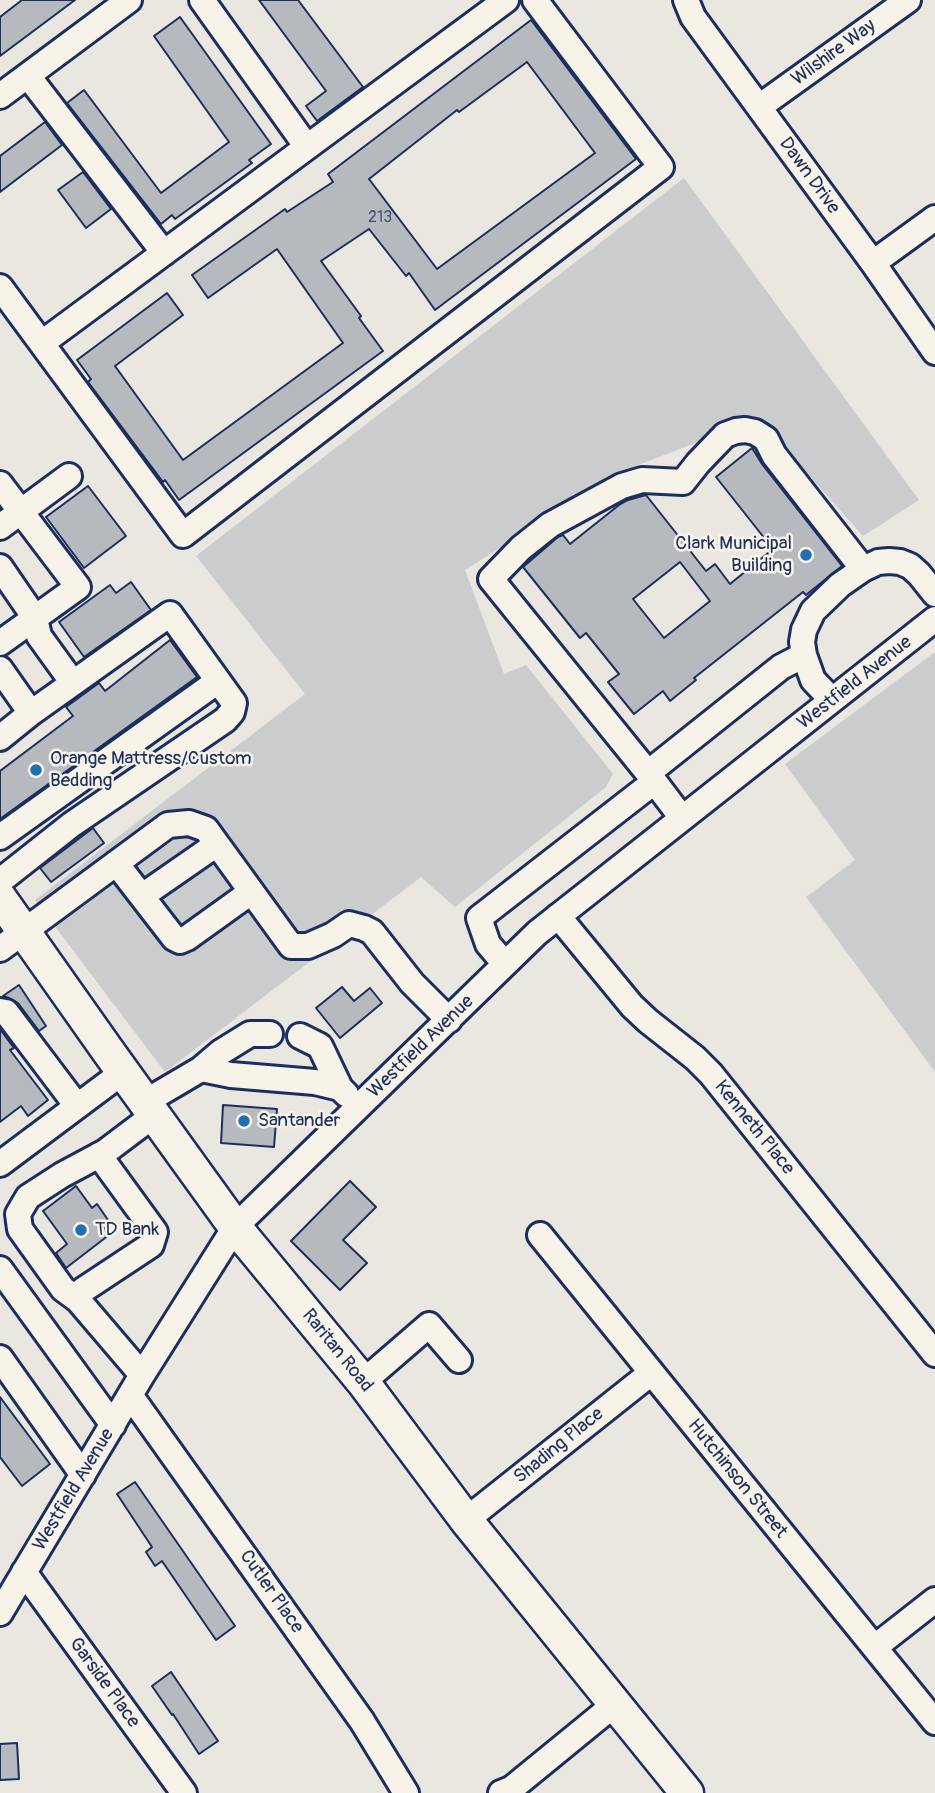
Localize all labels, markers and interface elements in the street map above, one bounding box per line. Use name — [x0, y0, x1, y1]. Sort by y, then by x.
street label: Wilshire Way — [788, 15, 880, 91]
street label: Dawn Drive — [774, 133, 844, 219]
house number: 213 — [368, 208, 392, 228]
place label: Clark Municipal Building — [675, 533, 792, 577]
marker: Clark Municipal Building — [798, 547, 814, 563]
street label: Westfield Avenue — [793, 631, 917, 735]
place label: Orange Mattress/Custom Bedding — [50, 748, 252, 792]
marker: Orange Mattress/Custom Bedding — [28, 762, 44, 778]
street label: Westfield Avenue — [363, 991, 479, 1103]
street label: Kenneth Place — [709, 1076, 799, 1180]
place label: Santander — [258, 1110, 340, 1132]
marker: Santander — [236, 1113, 252, 1129]
place label: TD Bank — [95, 1219, 159, 1241]
marker: TD Bank — [73, 1222, 89, 1238]
street label: Raritan Road — [297, 1305, 377, 1397]
street label: Shading Place — [510, 1403, 608, 1489]
street label: Hutchinson Street — [682, 1415, 792, 1543]
street label: Westfield Avenue — [29, 1425, 119, 1555]
street label: Cutler Place — [234, 1546, 308, 1638]
street label: Garside Place — [64, 1633, 144, 1733]

